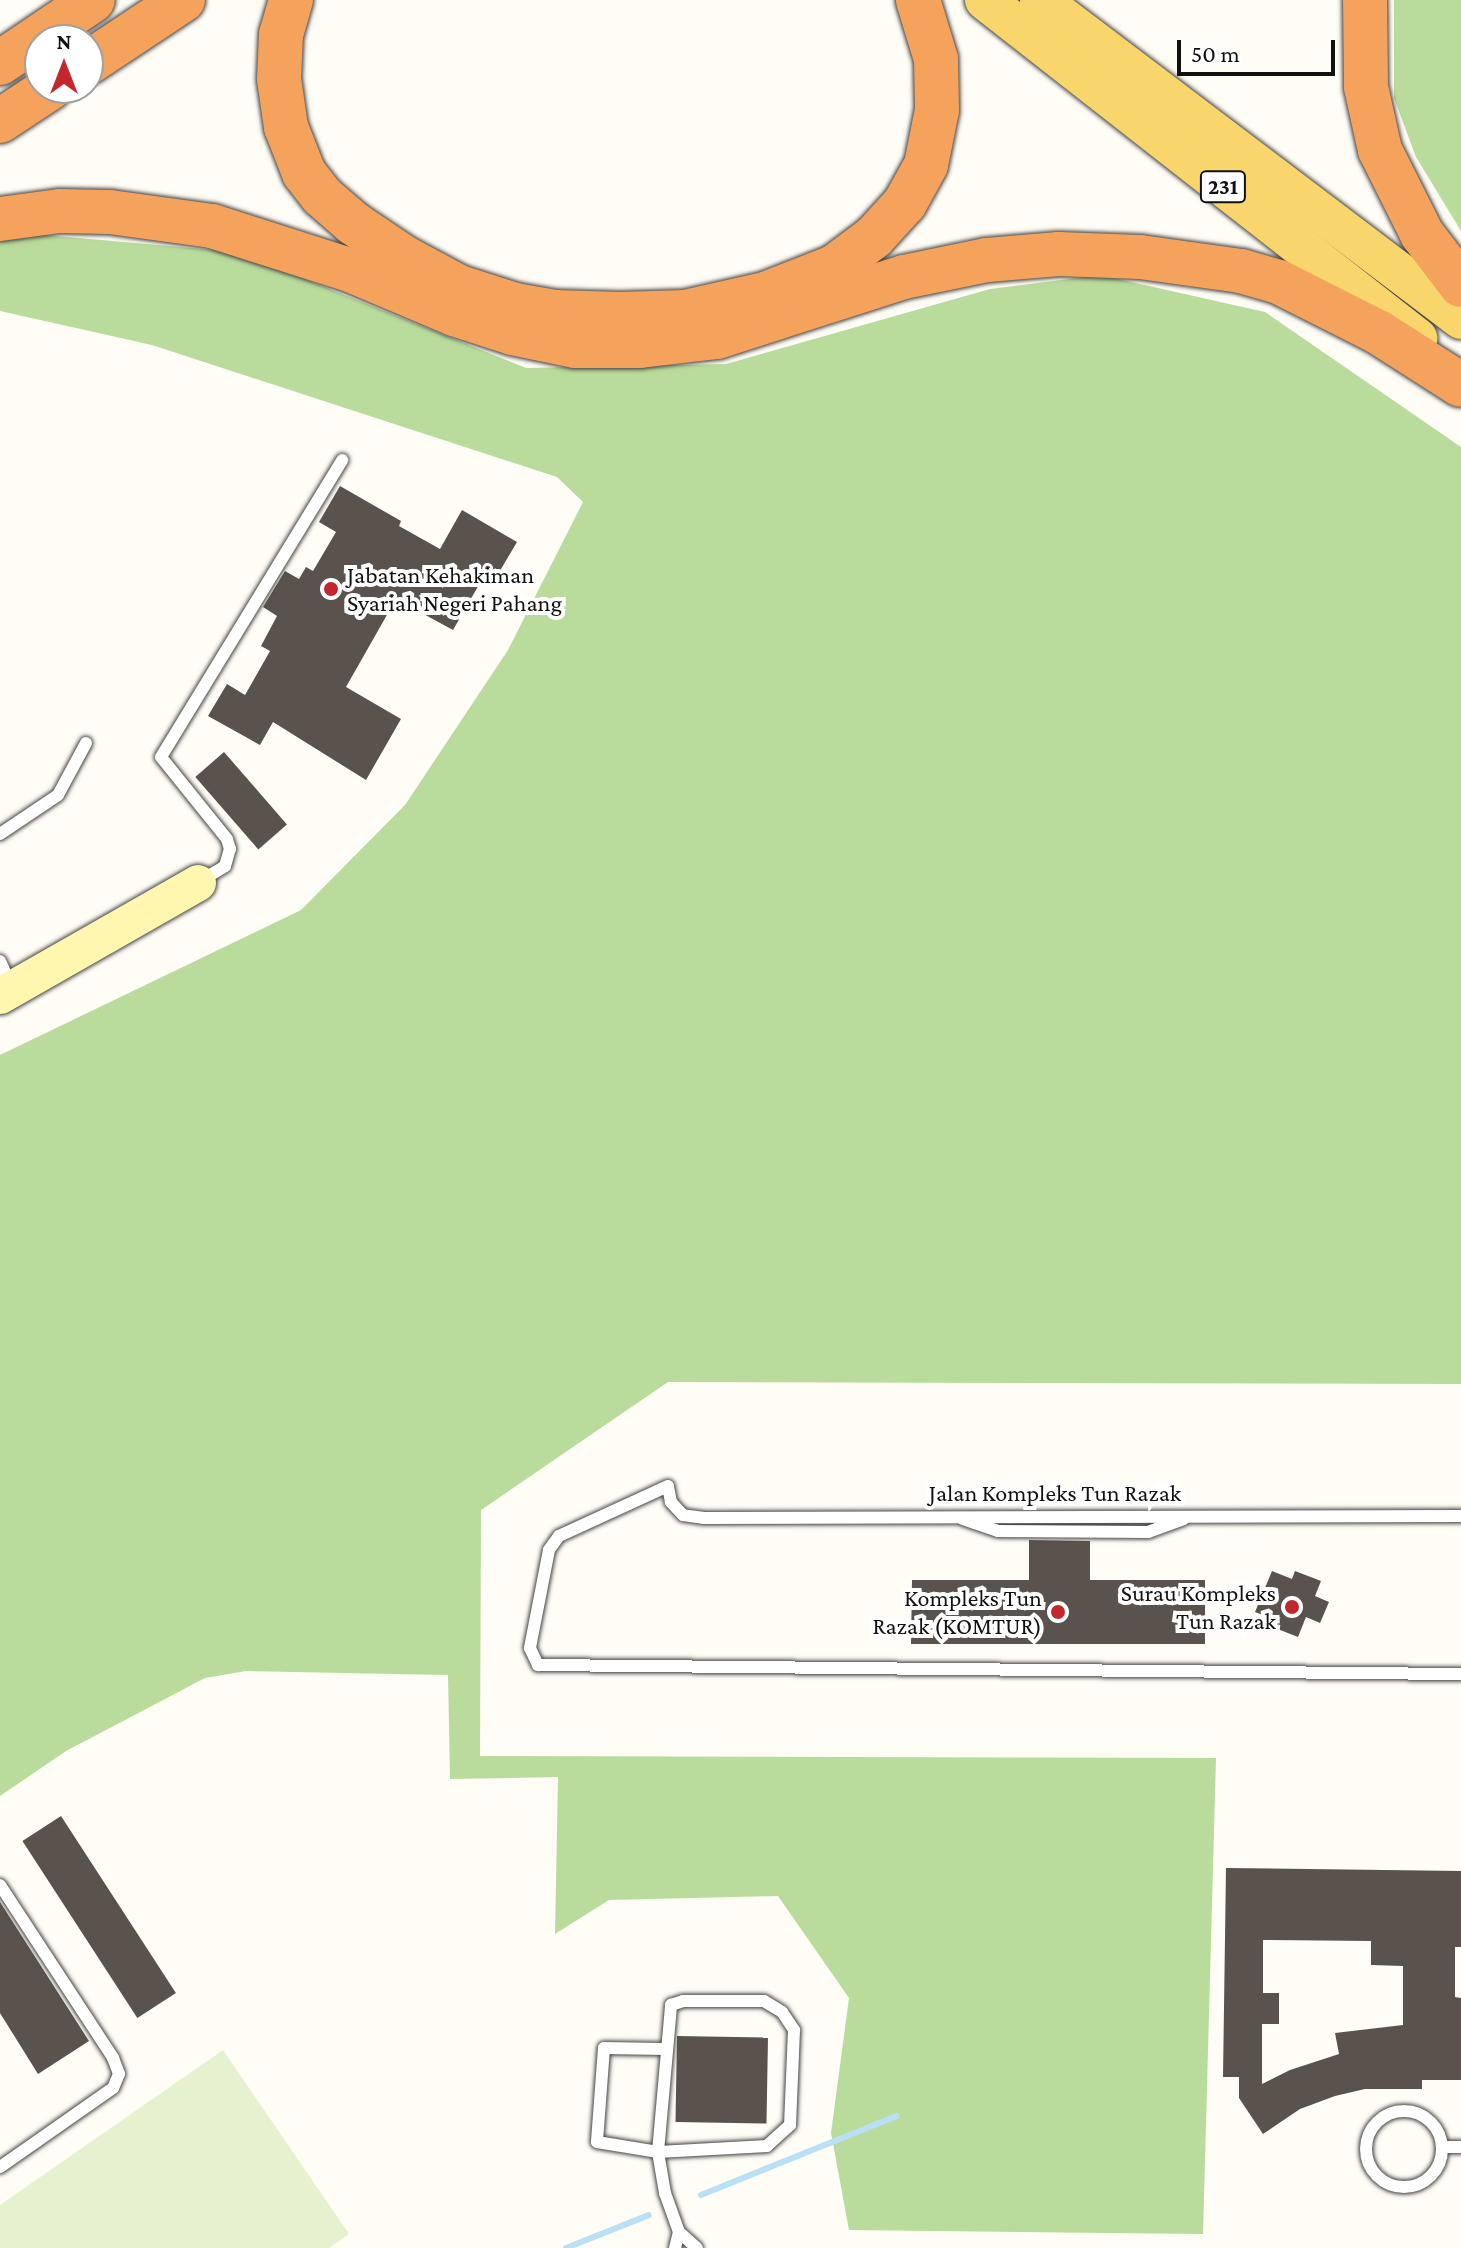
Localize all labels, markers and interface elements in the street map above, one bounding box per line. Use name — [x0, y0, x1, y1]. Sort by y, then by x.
north arrow — [24, 24, 104, 104]
scale bar — [1181, 24, 1339, 74]
text: N — [57, 29, 72, 54]
text: 50 m — [1191, 40, 1240, 67]
road number: 231 — [1199, 169, 1247, 205]
place label: Jabatan Kehakiman Syariah Negeri Pahang — [347, 561, 562, 617]
marker: Jabatan Kehakiman Syariah Negeri Pahang — [322, 580, 340, 598]
street label: Jalan Kompleks Tun Razak — [929, 1479, 1181, 1507]
place label: Surau Kompleks Tun Razak — [1121, 1579, 1276, 1635]
place label: Kompleks Tun Razak (KOMTUR) — [872, 1584, 1042, 1640]
marker: Surau Kompleks Tun Razak — [1283, 1598, 1301, 1616]
marker: Kompleks Tun Razak (KOMTUR) — [1049, 1603, 1067, 1621]

